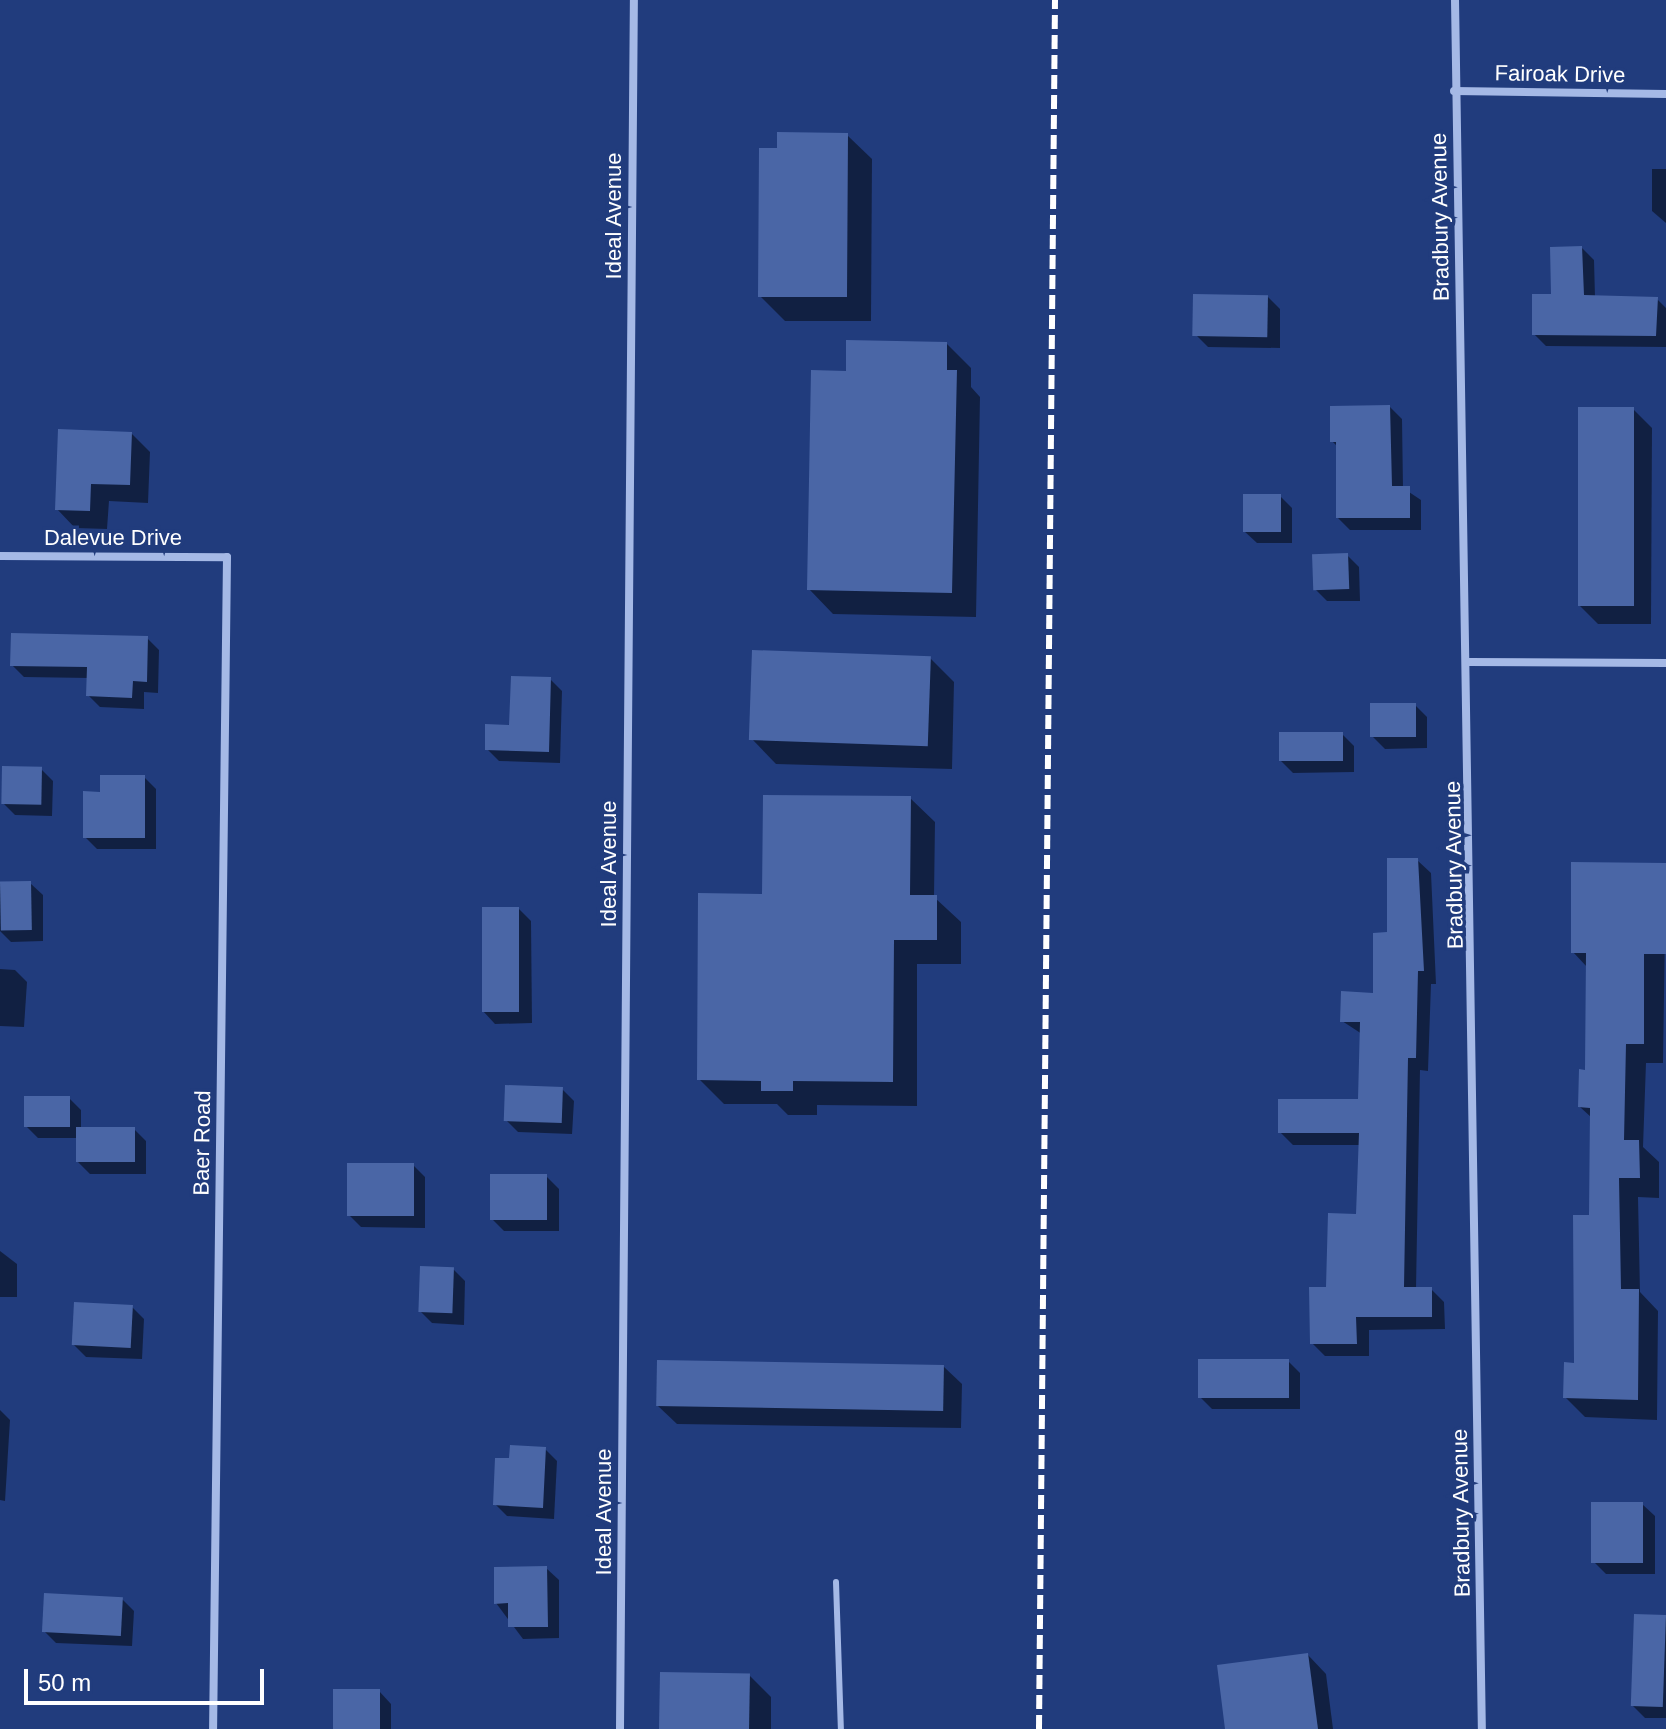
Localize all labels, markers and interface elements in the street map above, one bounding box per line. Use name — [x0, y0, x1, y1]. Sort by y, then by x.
street label: Fairoak Drive — [1494, 60, 1626, 88]
street label: Bradbury Avenue — [1425, 132, 1455, 302]
street label: Ideal Avenue — [601, 152, 627, 280]
street label: Dalevue Drive — [44, 525, 182, 551]
street label: Bradbury Avenue — [1439, 780, 1469, 950]
street label: Ideal Avenue — [596, 800, 622, 928]
street label: Baer Road — [188, 1090, 216, 1196]
street label: Bradbury Avenue — [1446, 1428, 1476, 1598]
street label: Ideal Avenue — [591, 1448, 617, 1576]
scale bar — [28, 1653, 268, 1703]
text: 50 m — [38, 1669, 91, 1696]

